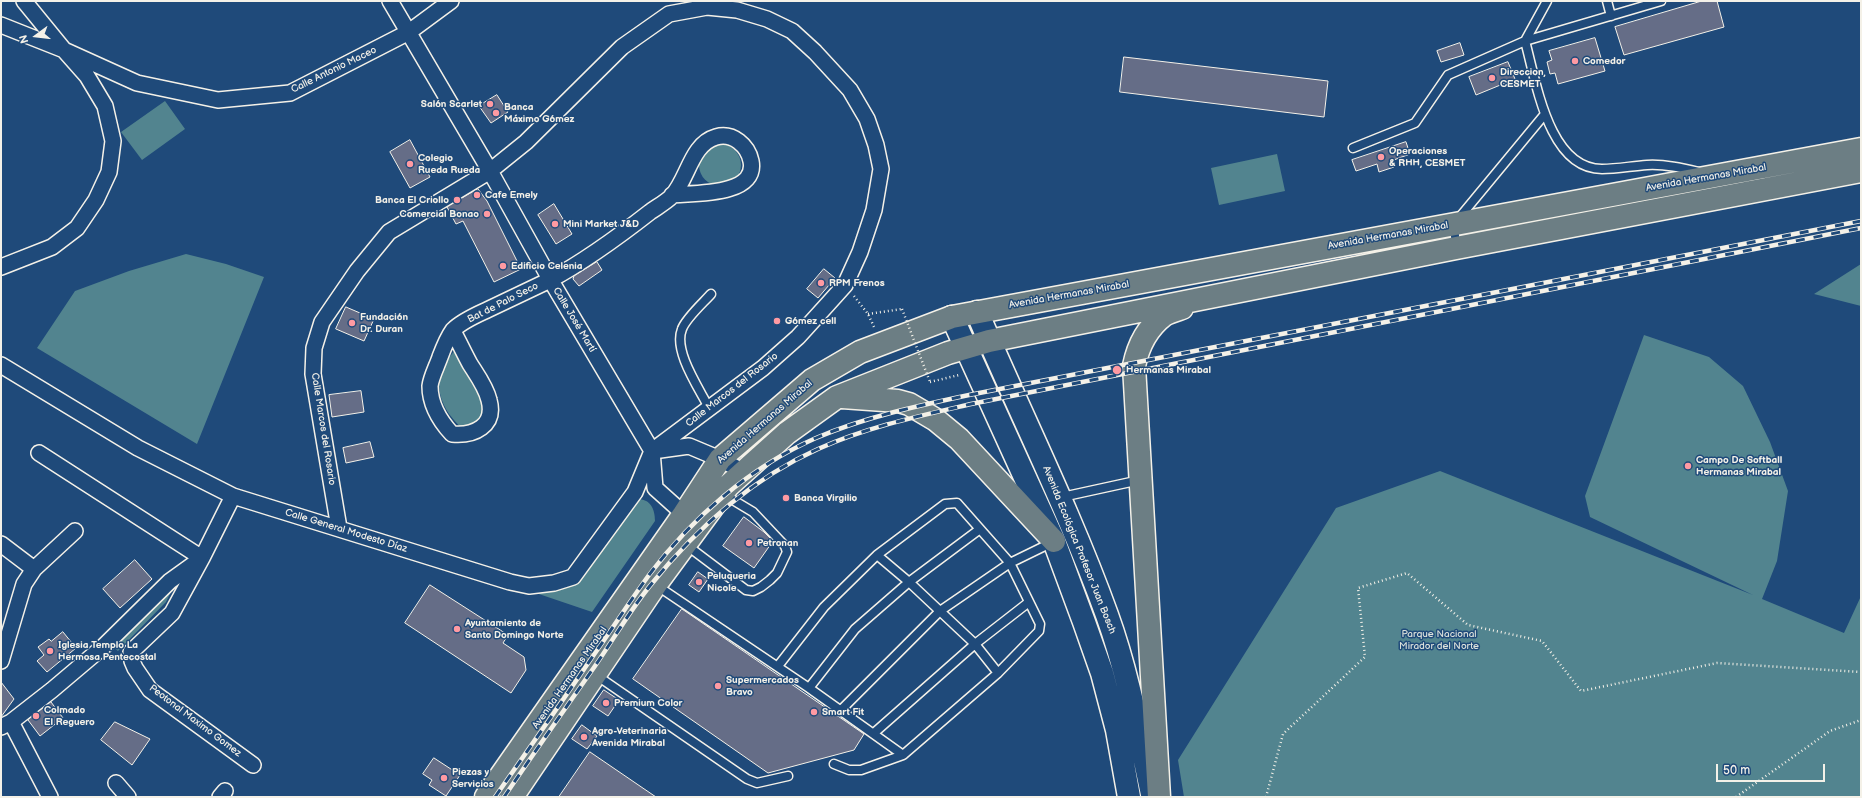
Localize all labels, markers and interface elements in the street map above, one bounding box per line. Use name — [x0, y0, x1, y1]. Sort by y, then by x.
north arrow — [16, 16, 56, 56]
text: N — [17, 34, 31, 45]
street label: Calle Antonio Maceo — [289, 44, 379, 96]
place label: Comedor — [1583, 55, 1626, 67]
marker: Comedor — [1570, 56, 1580, 66]
place label: Direccion, CESMET — [1500, 66, 1546, 90]
marker: Direccion, CESMET — [1487, 73, 1497, 83]
place label: Salón Scarlet — [421, 98, 482, 110]
marker: Salón Scarlet — [485, 99, 495, 109]
place label: Banca Máximo Gómez — [504, 101, 574, 124]
marker: Banca Máximo Gómez — [491, 108, 501, 118]
place label: Operaciones & RHH, CESMET — [1389, 145, 1465, 168]
place label: Colegio Rueda Rueda — [418, 152, 480, 176]
marker: Operaciones & RHH, CESMET — [1376, 152, 1386, 162]
marker: Colegio Rueda Rueda — [405, 159, 415, 169]
street label: Avenida Hermanas Mirabal — [1645, 162, 1767, 194]
place label: Cafe Emely — [485, 189, 538, 201]
marker: Cafe Emely — [472, 190, 482, 200]
place label: Banca El Criollo — [375, 194, 449, 206]
marker: Banca El Criollo — [452, 195, 462, 205]
place label: Comercial Bonao — [400, 208, 479, 220]
marker: Comercial Bonao — [482, 209, 492, 219]
place label: Mini Market J&D — [563, 218, 639, 230]
marker: Mini Market J&D — [550, 219, 560, 229]
street label: Avenida Hermanas Mirabal — [1327, 220, 1449, 252]
place label: Edificio Celenia — [511, 260, 583, 272]
marker: Edificio Celenia — [498, 261, 508, 271]
place label: RPM Frenos — [829, 277, 885, 289]
marker: RPM Frenos — [816, 278, 826, 288]
street label: Avenida Hermanas Mirabal — [1008, 279, 1130, 311]
street label: Bat de Palo Seco — [466, 280, 540, 326]
street label: Calle José Martí — [550, 285, 598, 355]
place label: Fundación Dr. Duran — [360, 311, 408, 334]
place label: Gómez cell — [785, 315, 836, 327]
marker: Gómez cell — [772, 316, 782, 326]
marker: Fundación Dr. Duran — [347, 318, 357, 328]
street label: Calle Marcos del Rosario — [683, 350, 781, 430]
marker: Hermanas Mirabal — [1111, 364, 1123, 376]
place label: Hermanas Mirabal — [1126, 364, 1211, 376]
street label: Calle Marcos del Rosario — [308, 372, 338, 486]
street label: Avenida Hermanas Mirabal — [715, 378, 815, 466]
place label: Campo De Softball Hermanas Mirabal — [1696, 454, 1782, 478]
marker: Campo De Softball Hermanas Mirabal — [1683, 461, 1693, 471]
street label: Avenida Ecológica Profesor Juan Bosch — [1040, 464, 1118, 636]
place label: Banca Virgilio — [794, 492, 857, 504]
marker: Banca Virgilio — [781, 493, 791, 503]
street label: Calle General Modesto Díaz — [284, 507, 408, 555]
place label: Petronan — [757, 537, 798, 549]
marker: Petronan — [744, 538, 754, 548]
place label: Peluqueria Nicole — [707, 570, 756, 594]
marker: Peluqueria Nicole — [694, 577, 704, 587]
place label: Ayuntamiento de Santo Domingo Norte — [465, 617, 564, 640]
marker: Ayuntamiento de Santo Domingo Norte — [452, 624, 462, 634]
street label: Avenida Hermanas Mirabal — [530, 625, 610, 731]
park label: Parque Nacional Mirador del Norte — [1399, 628, 1479, 652]
place label: Iglesia Templo La Hermosa Pentecostal — [58, 639, 156, 662]
marker: Iglesia Templo La Hermosa Pentecostal — [45, 646, 55, 656]
place label: Supermercados Bravo — [726, 674, 799, 698]
marker: Supermercados Bravo — [713, 681, 723, 691]
street label: Peotonal Maximo Gomez — [147, 682, 243, 760]
place label: Premium Color — [614, 697, 683, 709]
marker: Premium Color — [601, 698, 611, 708]
place label: Colmado El Reguero — [44, 704, 95, 728]
place label: Smart Fit — [822, 706, 864, 718]
marker: Smart Fit — [809, 707, 819, 717]
marker: Colmado El Reguero — [31, 711, 41, 721]
place label: Agro-Veterinaria Avenida Mirabal — [592, 725, 667, 748]
marker: Agro-Veterinaria Avenida Mirabal — [579, 732, 589, 742]
scale bar — [1718, 756, 1827, 782]
text: 50 m — [1723, 763, 1750, 778]
place label: Piezas y Servicios — [452, 766, 494, 790]
marker: Piezas y Servicios — [439, 773, 449, 783]

